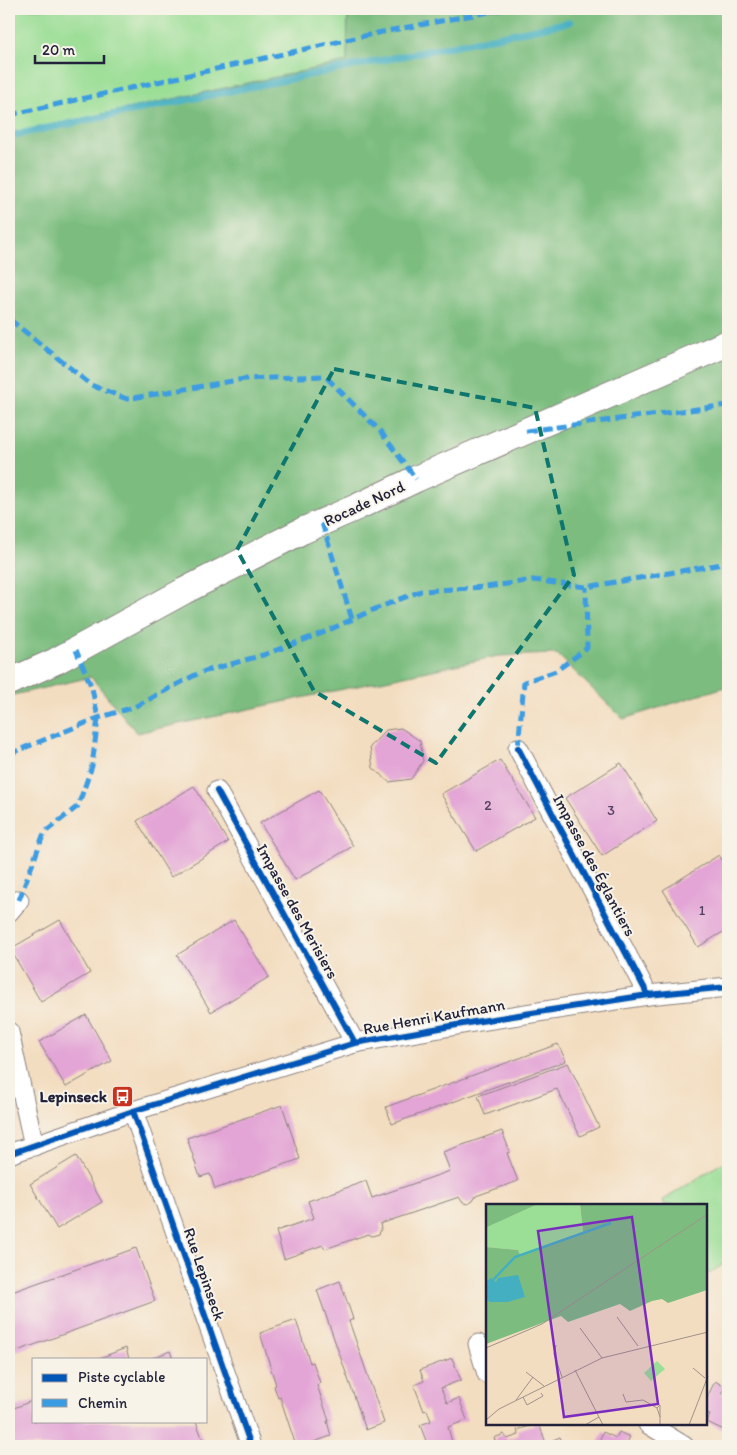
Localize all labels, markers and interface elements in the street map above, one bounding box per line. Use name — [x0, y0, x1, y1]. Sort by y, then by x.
scale bar — [35, 32, 104, 64]
text: 20 m — [42, 41, 76, 59]
street label: Rocade Nord — [321, 476, 408, 530]
street label: Impasse des Églantiers — [549, 791, 640, 940]
house number: 2 — [484, 797, 492, 814]
house number: 3 — [607, 802, 615, 819]
street label: Impasse des Merisiers — [253, 841, 343, 982]
house number: 1 — [699, 902, 706, 919]
street label: Rue Henri Kaufmann — [362, 995, 507, 1038]
bus stop icon: Lepinseck — [111, 1084, 135, 1108]
place label: Lepinseck — [40, 1087, 108, 1107]
inset map — [486, 1204, 707, 1425]
street label: Rue Lepinseck — [180, 1225, 229, 1323]
legend — [32, 1358, 208, 1422]
text: Piste cyclable — [78, 1368, 165, 1386]
text: Chemin — [78, 1394, 128, 1412]

